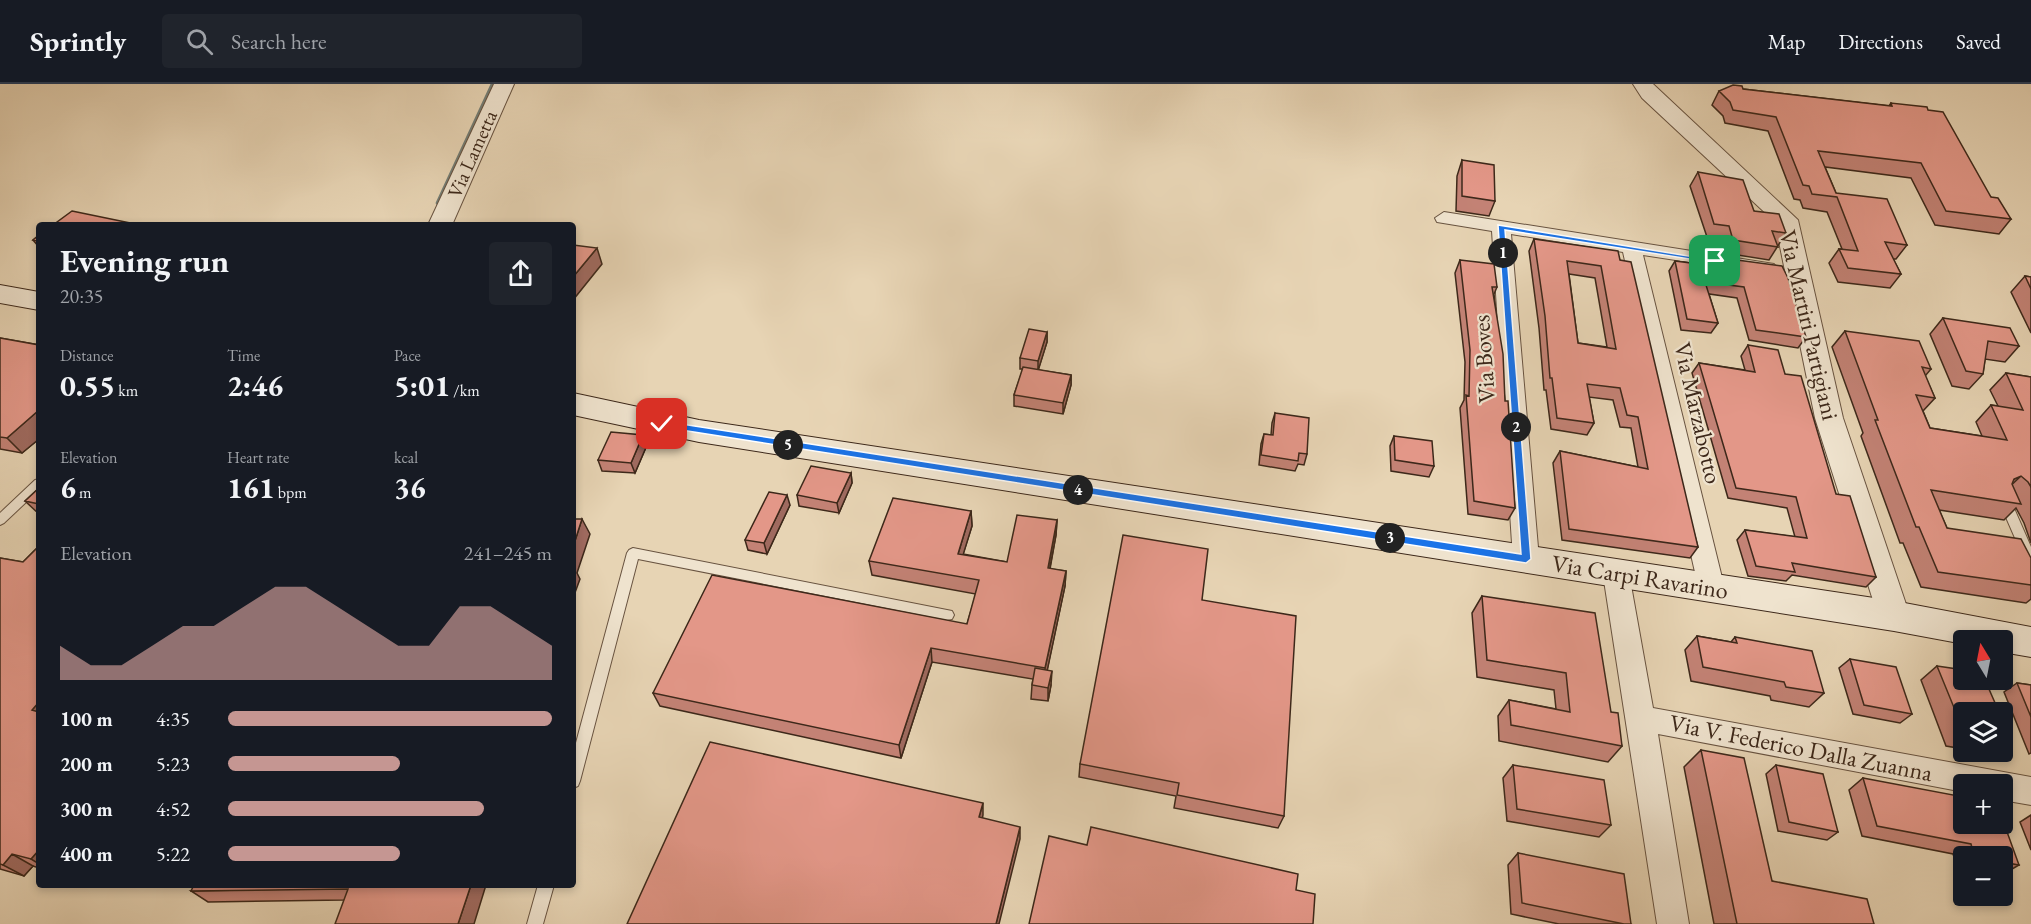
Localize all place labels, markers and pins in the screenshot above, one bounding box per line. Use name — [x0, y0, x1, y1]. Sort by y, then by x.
pin — [1689, 235, 1740, 286]
pin: 1 — [1488, 238, 1518, 268]
pin — [636, 398, 687, 449]
pin: 2 — [1501, 412, 1531, 442]
pin: 5 — [773, 430, 803, 460]
pin: 4 — [1063, 475, 1093, 505]
pin: 3 — [1375, 523, 1405, 553]

